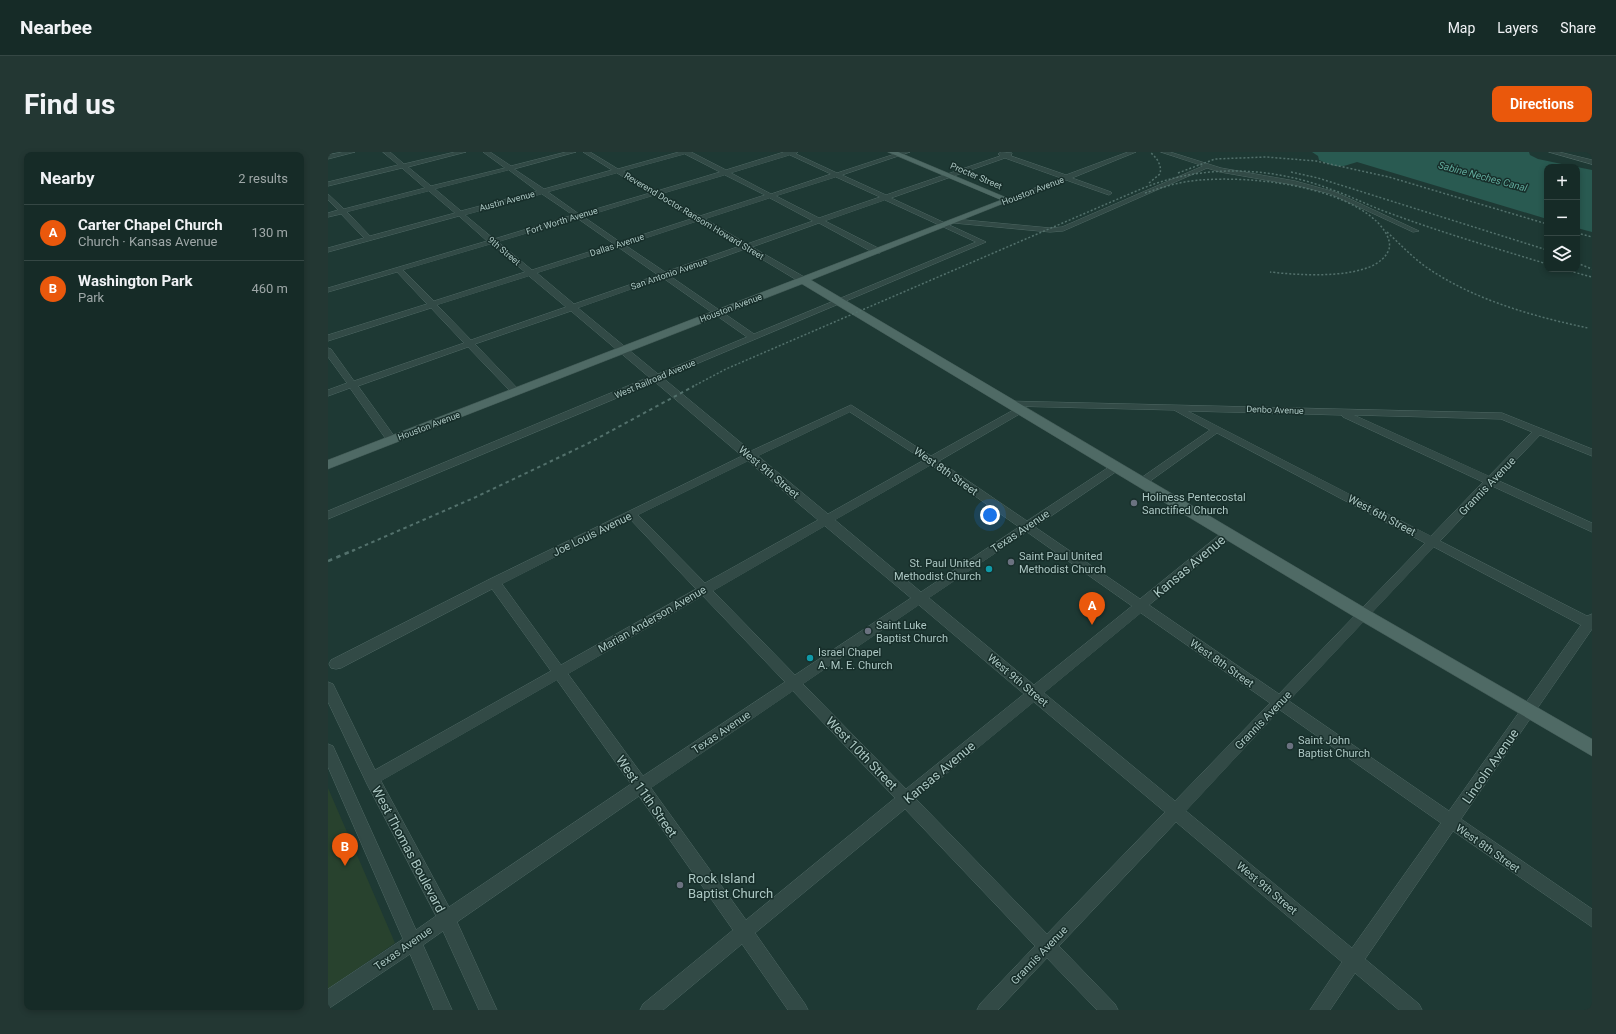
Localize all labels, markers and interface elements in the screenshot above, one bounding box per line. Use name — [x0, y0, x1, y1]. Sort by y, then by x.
text: Nearbee — [20, 16, 92, 39]
text: Map — [1448, 20, 1475, 36]
text: Layers — [1497, 20, 1538, 36]
text: Share — [1560, 20, 1596, 36]
button: Directions — [1492, 86, 1592, 122]
text: Find us — [24, 88, 115, 121]
water label: Sabine Neches Canal — [1437, 159, 1529, 194]
street label: Procter Street — [949, 161, 1003, 191]
map controls — [1544, 164, 1580, 272]
button: + — [1544, 164, 1580, 200]
text: Nearby — [40, 168, 95, 188]
street label: Reverend Doctor Ransom Howard Street — [622, 170, 766, 262]
text: 2 results — [238, 171, 288, 186]
street label: Houston Avenue — [1000, 174, 1066, 207]
street label: Austin Avenue — [478, 189, 536, 213]
button: − — [1544, 200, 1580, 236]
street label: Fort Worth Avenue — [525, 205, 599, 237]
text: Carter Chapel Church — [78, 216, 223, 234]
text: A — [49, 225, 57, 240]
text: 130 m — [251, 225, 288, 240]
street label: Dallas Avenue — [589, 231, 646, 258]
text: Church · Kansas Avenue — [78, 234, 218, 249]
street label: 9th Street — [486, 235, 522, 267]
button: layers — [1544, 236, 1580, 272]
street label: San Antonio Avenue — [629, 256, 709, 292]
text: Washington Park — [78, 272, 193, 290]
text: B — [49, 281, 57, 296]
text: 460 m — [251, 281, 288, 296]
text: Park — [78, 290, 104, 305]
street label: Houston Avenue — [698, 291, 764, 324]
street label: West Railroad Avenue — [613, 357, 697, 401]
street label: Denbo Avenue — [1246, 404, 1304, 416]
street label: Houston Avenue — [396, 409, 462, 442]
street label: West 9th Street — [736, 443, 802, 502]
street label: West 8th Street — [911, 445, 980, 498]
street label: Grannis Avenue — [1456, 454, 1519, 518]
place label: Holiness Pentecostal Sanctified Church — [1142, 491, 1246, 517]
street label: West 6th Street — [1346, 492, 1418, 539]
marker: Holiness Pentecostal Sanctified Church — [1129, 498, 1139, 508]
your location — [980, 505, 1000, 525]
street label: Texas Avenue — [989, 507, 1052, 556]
street label: Joe Louis Avenue — [551, 510, 634, 559]
street label: Kansas Avenue — [1151, 532, 1228, 601]
place label: Saint Paul United Methodist Church — [1019, 550, 1106, 576]
place label: St. Paul United Methodist Church — [894, 557, 981, 583]
marker: Saint Paul United Methodist Church — [1006, 557, 1016, 567]
marker: St. Paul United Methodist Church — [984, 564, 994, 574]
street label: Marian Anderson Avenue — [596, 583, 709, 656]
pin: A — [1079, 592, 1105, 625]
place label: Saint Luke Baptist Church — [876, 619, 948, 645]
marker: Saint Luke Baptist Church — [863, 626, 873, 636]
street label: West 8th Street — [1187, 637, 1256, 690]
place label: Israel Chapel A. M. E. Church — [818, 646, 893, 672]
street label: West 9th Street — [985, 651, 1051, 710]
marker: Israel Chapel A. M. E. Church — [805, 653, 815, 663]
street label: Grannis Avenue — [1232, 688, 1295, 752]
street label: Texas Avenue — [690, 708, 753, 757]
street label: West 10th Street — [823, 714, 900, 793]
street label: Lincoln Avenue — [1459, 726, 1522, 806]
place label: Saint John Baptist Church — [1298, 734, 1370, 760]
street label: Kansas Avenue — [901, 738, 978, 807]
marker: Saint John Baptist Church — [1285, 741, 1295, 751]
street label: West 11th Street — [613, 753, 680, 840]
street label: West Thomas Boulevard — [369, 784, 448, 915]
street label: West 8th Street — [1453, 822, 1522, 875]
pin: B — [332, 833, 358, 866]
street label: West 9th Street — [1234, 859, 1300, 918]
place label: Rock Island Baptist Church — [688, 871, 773, 901]
marker: Rock Island Baptist Church — [675, 880, 685, 890]
street label: Grannis Avenue — [1008, 923, 1071, 987]
street label: Texas Avenue — [372, 924, 435, 973]

